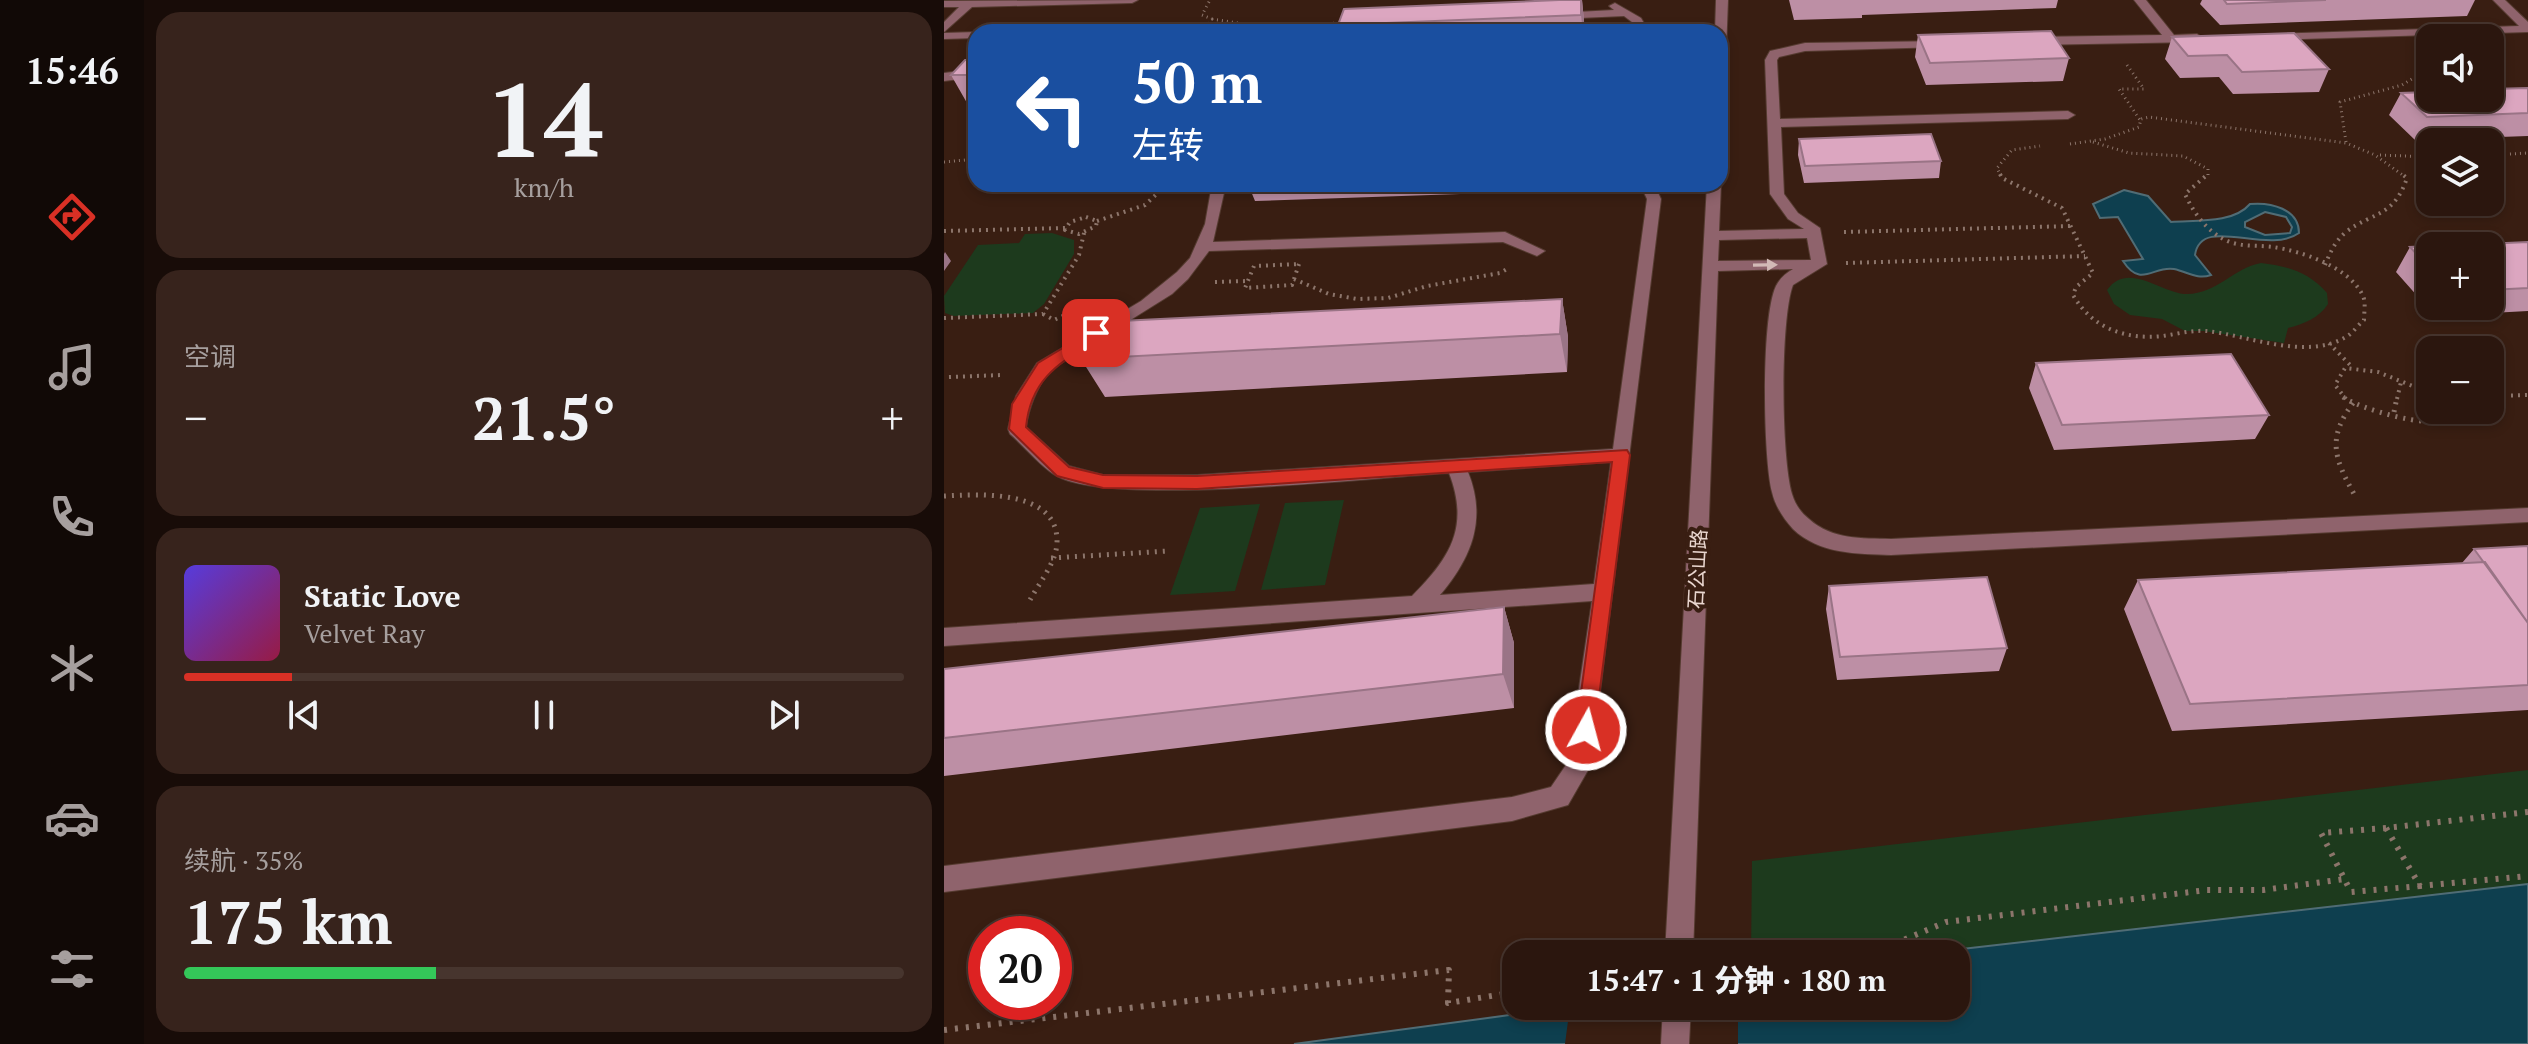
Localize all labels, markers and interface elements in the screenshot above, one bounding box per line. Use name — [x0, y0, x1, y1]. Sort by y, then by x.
map controls — [2416, 24, 2504, 424]
button: sound — [2416, 24, 2504, 112]
text: 50 m — [1132, 45, 1262, 119]
text: 15:46 — [25, 47, 119, 94]
text: 14 — [485, 49, 603, 187]
icon: left — [1000, 56, 1104, 160]
text: 左转 — [1132, 121, 1204, 168]
button: layers — [2416, 128, 2504, 216]
text: km/h — [514, 170, 574, 204]
icon: directions — [44, 189, 100, 245]
button: + — [2416, 232, 2504, 320]
one-way arrow — [1753, 259, 1778, 271]
pin — [1062, 299, 1130, 367]
icon: arrive — [1074, 311, 1118, 355]
button: − — [2416, 336, 2504, 424]
icon: music — [44, 339, 100, 395]
text: 空调 — [184, 339, 236, 373]
text: 21.5° — [472, 378, 616, 457]
text: − — [184, 388, 207, 447]
text: + — [881, 388, 904, 447]
icon: phone — [44, 489, 100, 545]
street label: 石公山路 — [1681, 528, 1713, 610]
text: Static Love — [304, 576, 461, 616]
text: Velvet Ray — [304, 616, 425, 650]
icon: climate — [44, 640, 100, 696]
position arrow — [1544, 688, 1628, 772]
icon: previous — [282, 693, 326, 737]
icon: pause — [522, 693, 566, 737]
icon: next — [762, 693, 806, 737]
icon: car — [44, 790, 100, 846]
text: 续航 · 35% — [184, 843, 304, 877]
text: 175 km — [184, 882, 392, 961]
speed limit sign: 20 — [968, 916, 1072, 1020]
icon: filters — [44, 941, 100, 997]
text: 15:47 · 1 分钟 · 180 m — [1586, 960, 1886, 1000]

